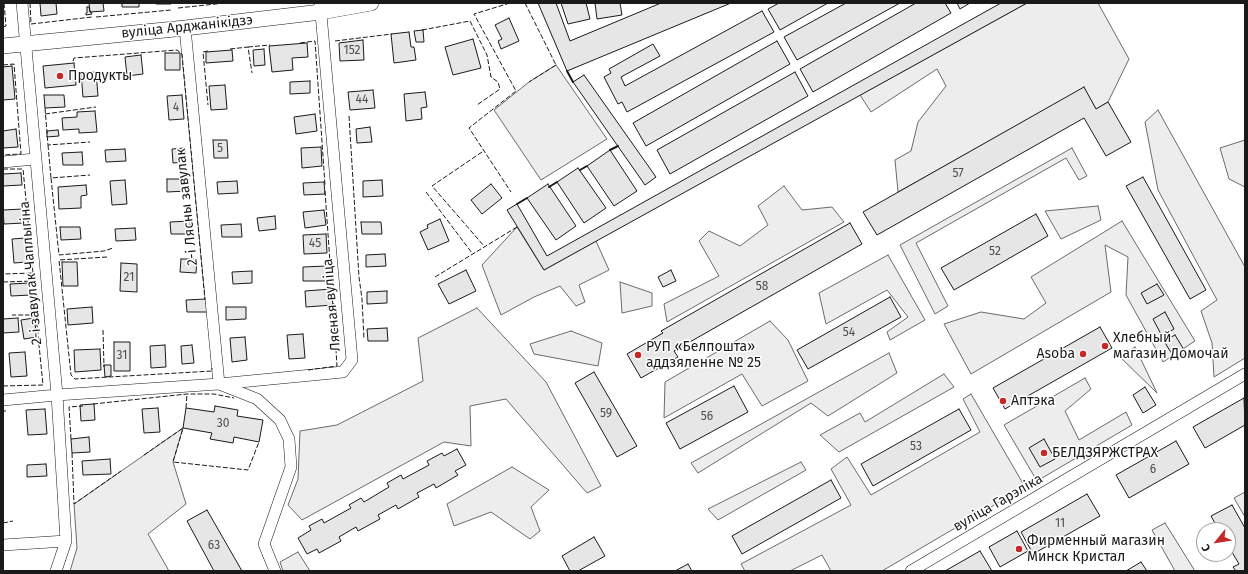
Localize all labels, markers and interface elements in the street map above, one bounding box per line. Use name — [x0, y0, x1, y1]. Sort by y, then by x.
street label: вуліца Арджанікідзэ — [120, 12, 254, 42]
house number: 152 — [343, 44, 361, 58]
place label: Продукты — [68, 68, 132, 84]
marker: Продукты — [55, 71, 65, 81]
house number: 44 — [356, 93, 368, 107]
house number: 4 — [173, 101, 179, 115]
house number: 5 — [217, 142, 223, 156]
street label: 2-і Лясны завулак — [172, 147, 202, 267]
house number: 57 — [952, 167, 964, 181]
street label: 2-і завулак Чаплыгіна — [16, 200, 46, 346]
house number: 45 — [309, 237, 321, 251]
house number: 52 — [989, 245, 1001, 259]
street label: Лясная вуліца — [320, 258, 344, 352]
house number: 21 — [124, 271, 134, 285]
house number: 58 — [756, 280, 768, 294]
house number: 54 — [843, 326, 855, 340]
place label: Хлебный магазин Домочай — [1113, 330, 1229, 362]
place label: РУП «Белпошта» аддзяленне № 25 — [646, 339, 761, 372]
marker: Хлебный магазин Домочай — [1100, 341, 1110, 351]
place label: Asoba — [1036, 346, 1075, 362]
house number: 31 — [117, 349, 127, 363]
marker: Asoba — [1078, 349, 1088, 359]
marker: РУП «Белпошта» аддзяленне № 25 — [633, 350, 643, 360]
place label: Аптэка — [1011, 393, 1055, 409]
marker: Аптэка — [998, 396, 1008, 406]
house number: 59 — [600, 407, 612, 421]
house number: 56 — [701, 410, 713, 424]
house number: 30 — [217, 417, 229, 431]
house number: 53 — [910, 440, 922, 454]
place label: БЕЛДЗЯРЖСТРАХ — [1052, 445, 1158, 461]
marker: БЕЛДЗЯРЖСТРАХ — [1039, 448, 1049, 458]
house number: 6 — [1150, 463, 1156, 477]
street label: вуліца Гарэліка — [950, 471, 1046, 535]
house number: 11 — [1055, 517, 1065, 531]
north arrow — [1196, 522, 1236, 562]
place label: Фирменный магазин Минск Кристал — [1027, 533, 1165, 566]
house number: 63 — [208, 539, 220, 553]
text: С — [1199, 542, 1213, 554]
marker: Фирменный магазин Минск Кристал — [1014, 544, 1024, 554]

